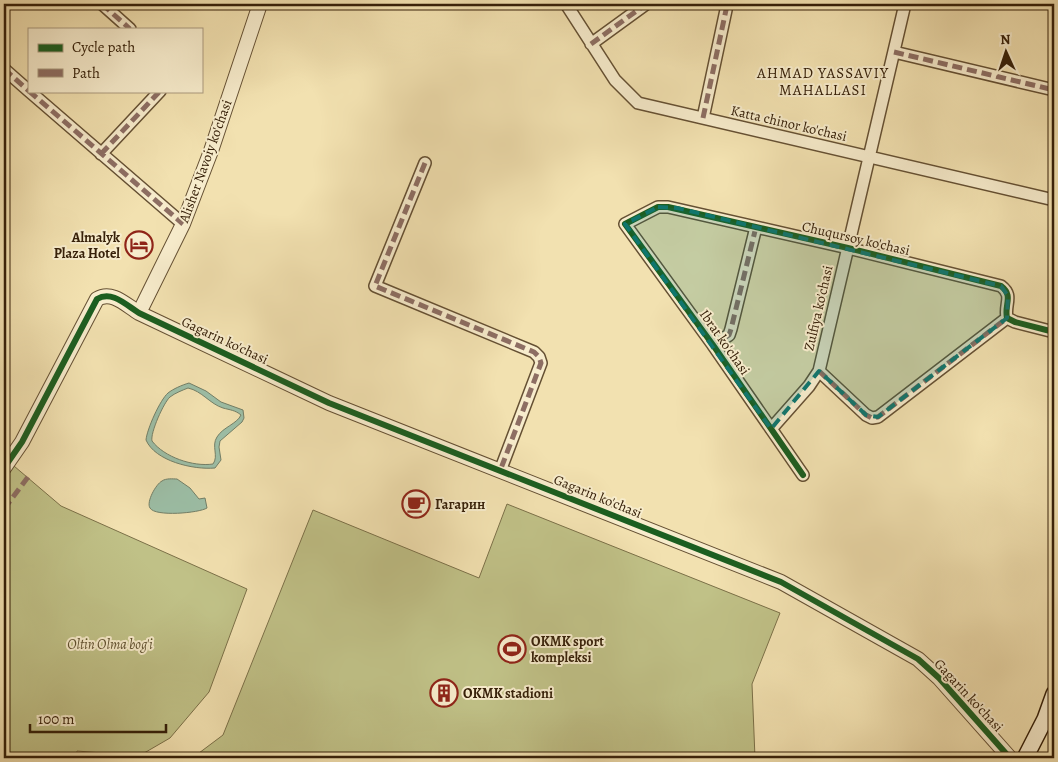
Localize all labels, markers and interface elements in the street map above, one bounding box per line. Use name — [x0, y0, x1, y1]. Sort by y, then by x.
legend — [28, 28, 202, 92]
north arrow — [980, 28, 1030, 78]
text: N — [1000, 30, 1011, 49]
text: Cycle path — [72, 37, 135, 57]
text: Path — [72, 63, 100, 83]
district label: AHMAD YASSAVIY MAHALLASI — [756, 63, 889, 100]
street label: Alisher Navoiy ko'chasi — [174, 97, 237, 226]
street label: Katta chinor ko'chasi — [729, 101, 849, 146]
street label: Chuqursoy ko'chasi — [800, 217, 912, 260]
place label: Almalyk Plaza Hotel — [54, 228, 121, 263]
hotel icon: Almalyk Plaza Hotel — [124, 230, 154, 260]
street label: Zulfiya ko'chasi — [799, 263, 838, 353]
street label: Ibrat ko'chasi — [695, 306, 754, 379]
street label: Gagarin ko'chasi — [178, 312, 271, 369]
street label: Gagarin ko'chasi — [551, 470, 645, 523]
cafe icon: Гагарин — [401, 489, 431, 519]
place label: Гагарин — [435, 495, 485, 514]
place label: OKMK sport kompleksi — [531, 632, 604, 667]
sports icon: OKMK sport kompleksi — [497, 634, 527, 664]
park label: Oltin Olma bog'i — [67, 635, 153, 654]
street label: Gagarin ko'chasi — [930, 655, 1008, 736]
building icon: OKMK stadioni — [429, 678, 459, 708]
place label: OKMK stadioni — [463, 684, 553, 703]
scale bar — [30, 702, 166, 734]
text: 100 m — [38, 709, 75, 729]

